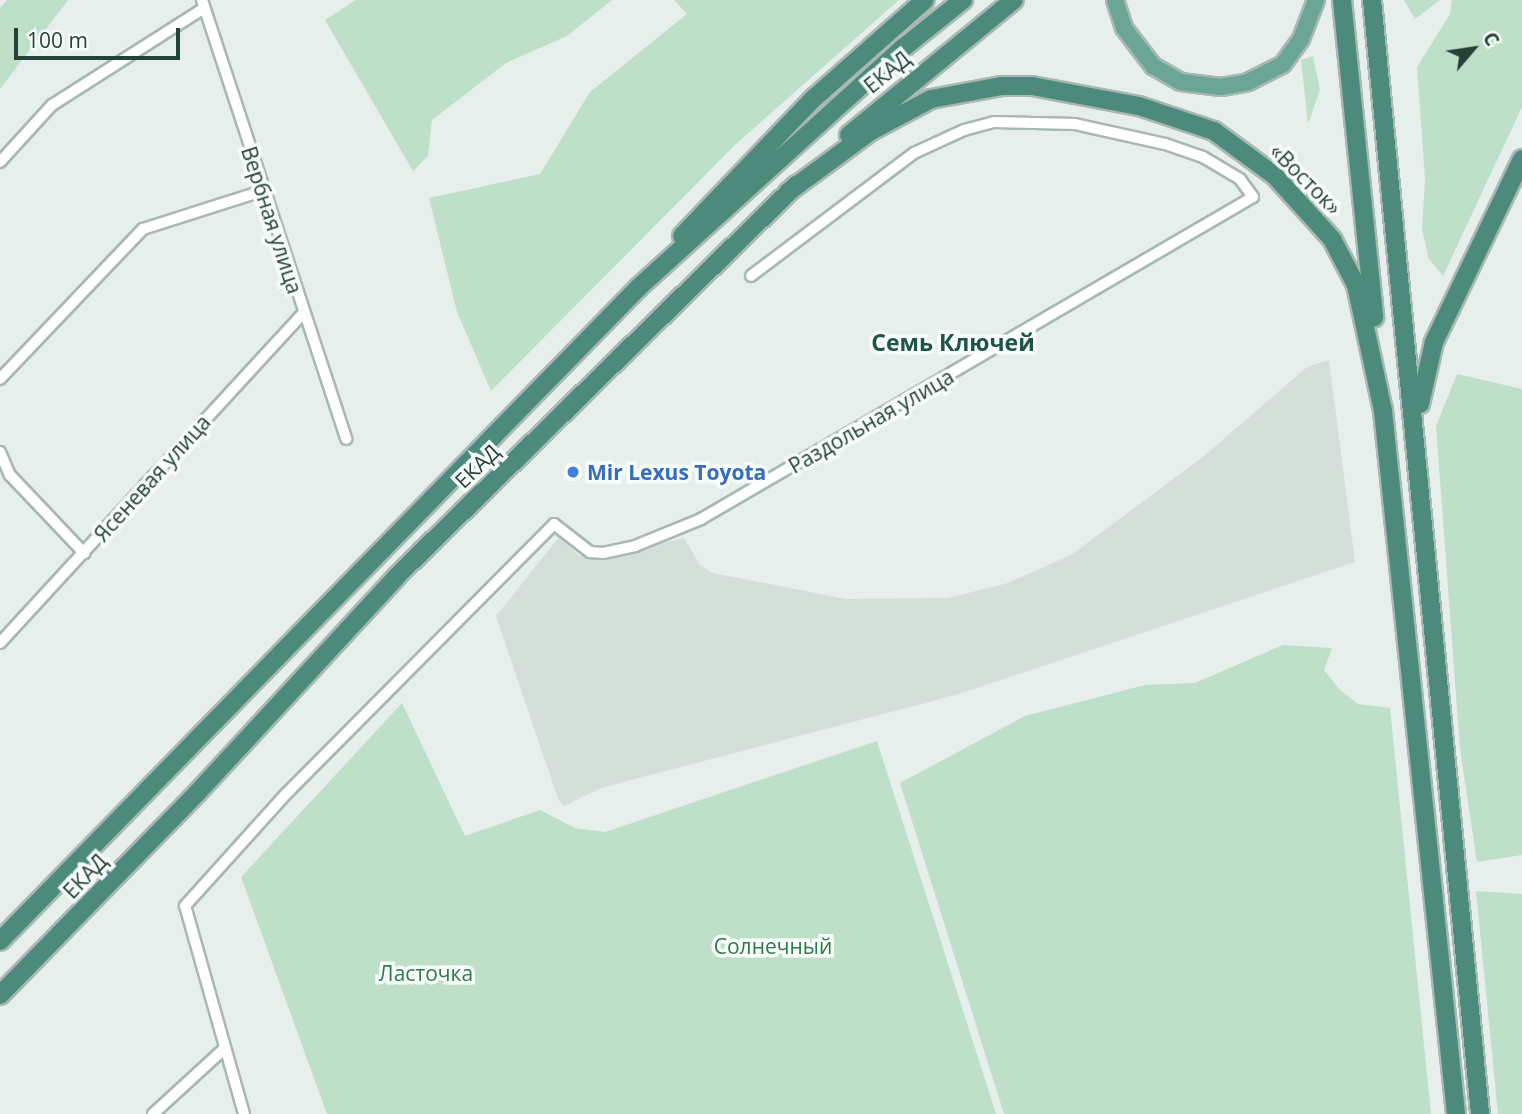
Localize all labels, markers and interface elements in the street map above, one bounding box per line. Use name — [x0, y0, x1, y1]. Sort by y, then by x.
scale bar — [18, 14, 184, 58]
north arrow — [1438, 14, 1508, 84]
text: 100 m — [27, 26, 88, 54]
text: С — [1477, 27, 1506, 50]
street label: ЕКАД — [859, 46, 915, 98]
street label: «Восток» — [1265, 138, 1347, 220]
street label: Вербная улица — [236, 143, 308, 297]
district label: Семь Ключей — [871, 328, 1035, 356]
street label: Раздольная улица — [784, 364, 958, 478]
street label: Ясеневая улица — [89, 409, 215, 547]
street label: ЕКАД — [450, 439, 504, 493]
place label: Mir Lexus Toyota — [587, 459, 766, 485]
marker: Mir Lexus Toyota — [565, 464, 581, 480]
street label: ЕКАД — [58, 849, 112, 903]
park label: Солнечный — [714, 933, 832, 959]
park label: Ласточка — [379, 960, 473, 986]

